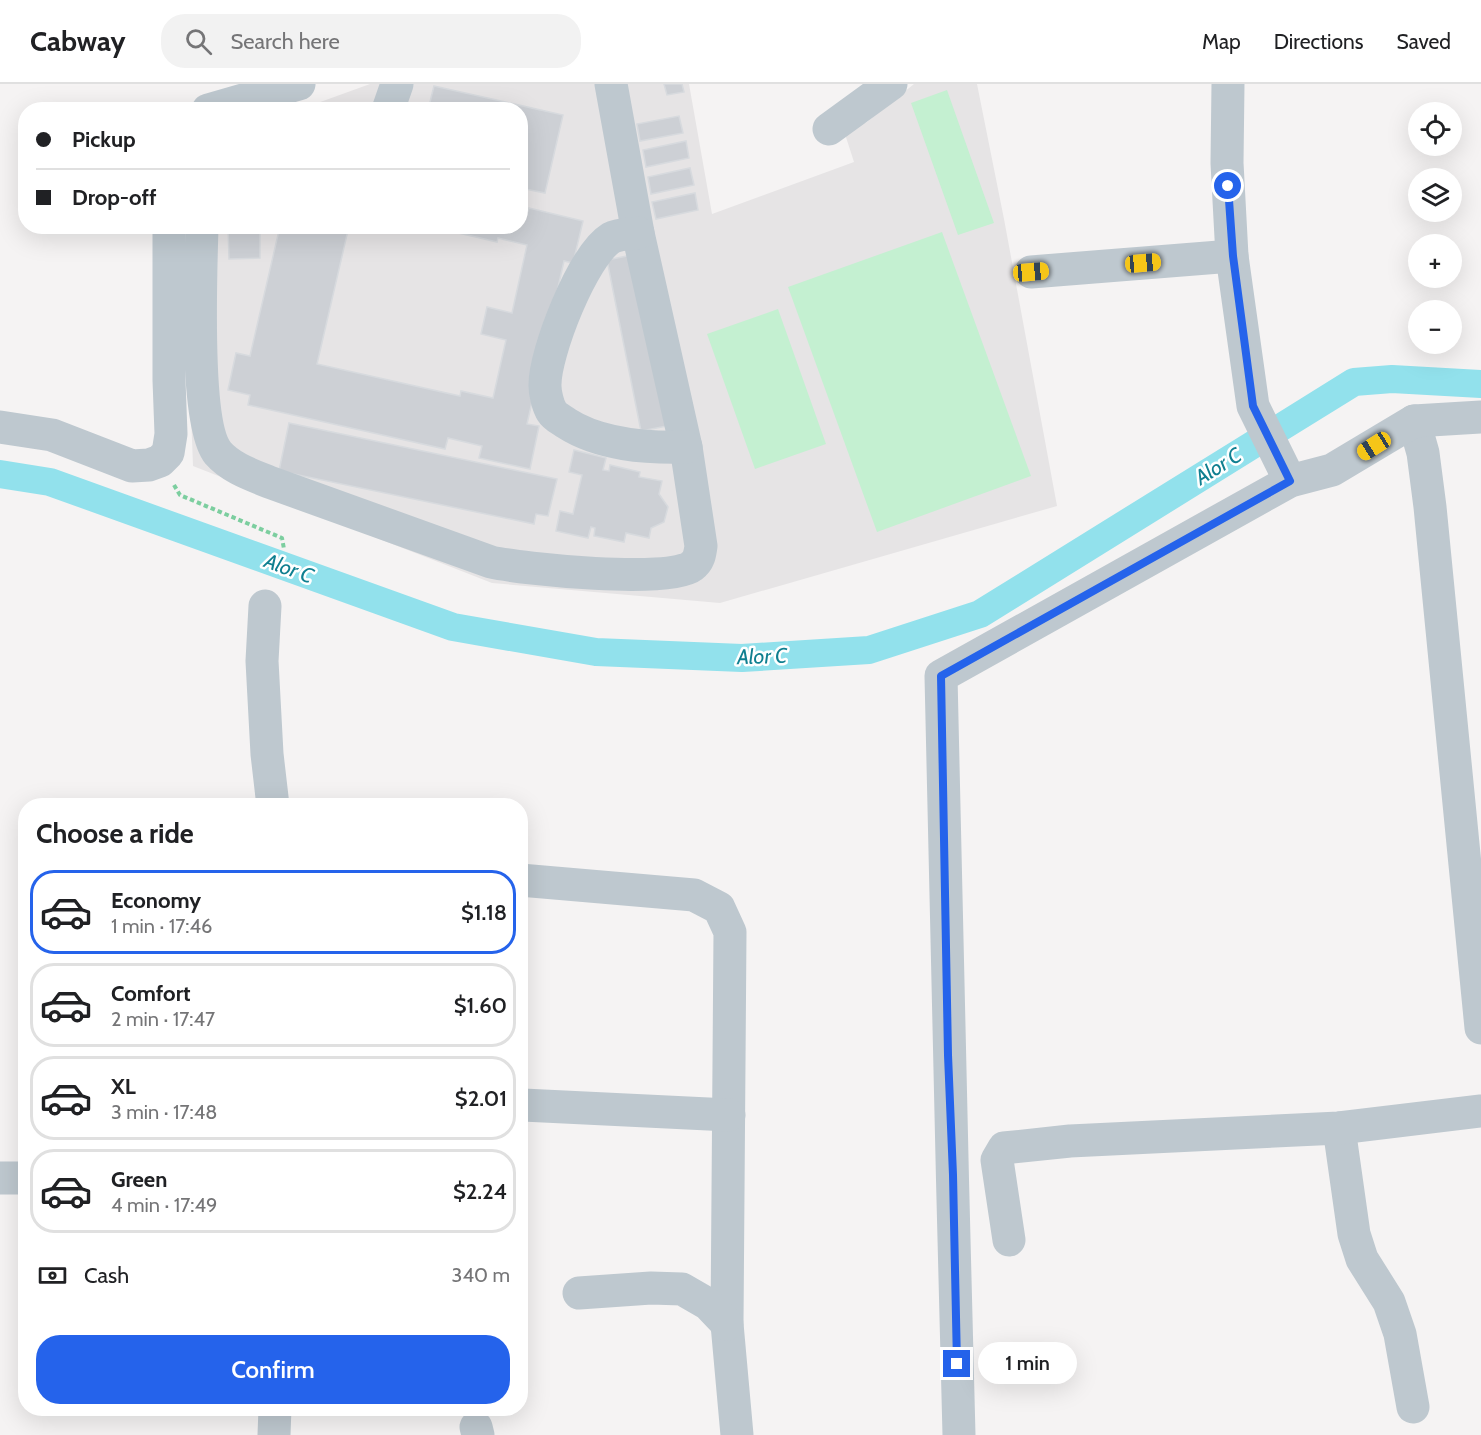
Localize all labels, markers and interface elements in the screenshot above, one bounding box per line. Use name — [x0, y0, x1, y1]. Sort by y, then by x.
search box — [161, 14, 581, 68]
text: Cabway — [30, 24, 125, 58]
icon: search — [182, 25, 215, 58]
text: Search here — [230, 28, 340, 55]
text: Map — [1202, 29, 1241, 54]
text: Directions — [1274, 29, 1363, 54]
text: Saved — [1396, 29, 1451, 54]
map controls — [1408, 102, 1462, 354]
button: locate — [1408, 102, 1462, 156]
text: Pickup — [72, 126, 136, 153]
button: layers — [1408, 168, 1462, 222]
route start — [1214, 172, 1241, 199]
text: Drop-off — [72, 184, 156, 211]
button: + — [1408, 234, 1462, 288]
car — [1124, 252, 1162, 274]
car — [1012, 261, 1050, 283]
button: − — [1408, 300, 1462, 354]
car — [1354, 429, 1394, 463]
water label: Alor C — [1189, 442, 1247, 490]
water label: Alor C — [260, 547, 318, 589]
water label: Alor C — [736, 643, 789, 669]
text: Choose a ride — [36, 817, 194, 850]
icon: car — [39, 885, 93, 939]
text: Economy — [111, 887, 201, 914]
text: $1.18 — [461, 899, 507, 926]
text: 1 min · 17:46 — [111, 914, 212, 938]
icon: car — [39, 978, 93, 1032]
text: Comfort — [111, 980, 190, 1007]
text: $1.60 — [454, 992, 507, 1019]
text: 2 min · 17:47 — [111, 1007, 215, 1031]
icon: car — [39, 1071, 93, 1125]
text: XL — [111, 1073, 136, 1100]
text: $2.01 — [455, 1085, 507, 1112]
text: 3 min · 17:48 — [111, 1100, 217, 1124]
icon: car — [39, 1164, 93, 1218]
text: Green — [111, 1166, 167, 1193]
text: $2.24 — [453, 1178, 507, 1205]
text: 4 min · 17:49 — [111, 1193, 217, 1217]
icon: cash — [36, 1259, 69, 1292]
text: Cash — [84, 1262, 129, 1289]
text: 340 m — [452, 1263, 510, 1287]
button: Confirm — [36, 1335, 510, 1404]
callout: 1 min — [978, 1343, 1077, 1385]
route end — [943, 1350, 970, 1377]
text: 1 min — [1005, 1351, 1050, 1375]

